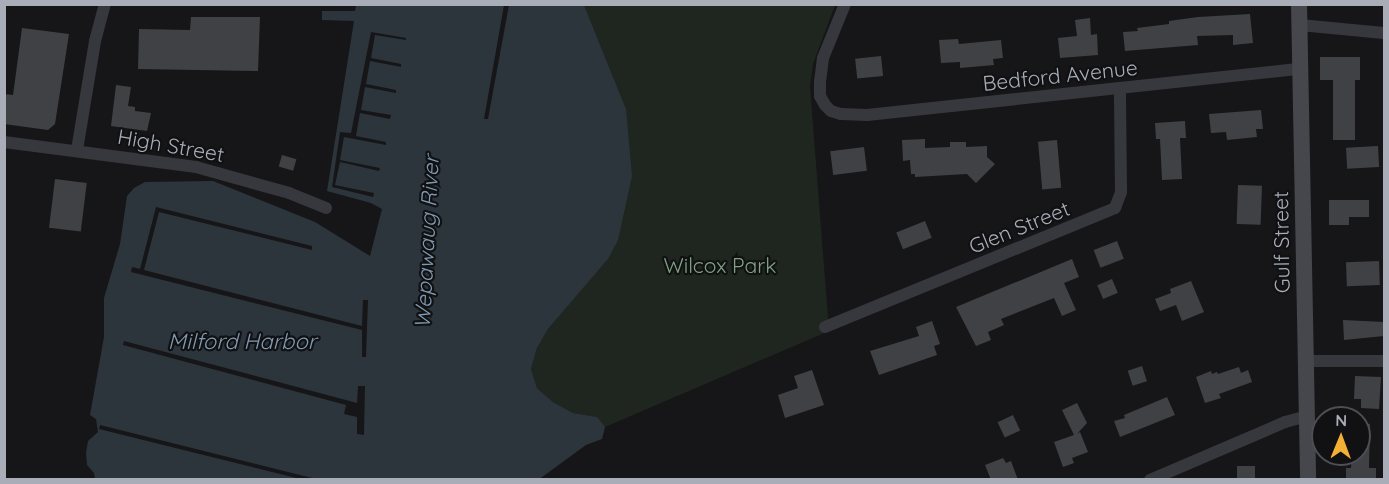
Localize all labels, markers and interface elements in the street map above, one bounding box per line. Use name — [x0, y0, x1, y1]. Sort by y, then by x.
street label: Bedford Avenue — [981, 54, 1139, 96]
street label: High Street — [116, 123, 226, 167]
water label: Wepawaug River — [409, 155, 445, 329]
street label: Gulf Street — [1268, 191, 1294, 293]
street label: Glen Street — [965, 195, 1073, 259]
park label: Wilcox Park — [663, 252, 777, 278]
water label: Milford Harbor — [168, 329, 316, 355]
north arrow — [1311, 406, 1371, 466]
text: N — [1335, 410, 1347, 430]

